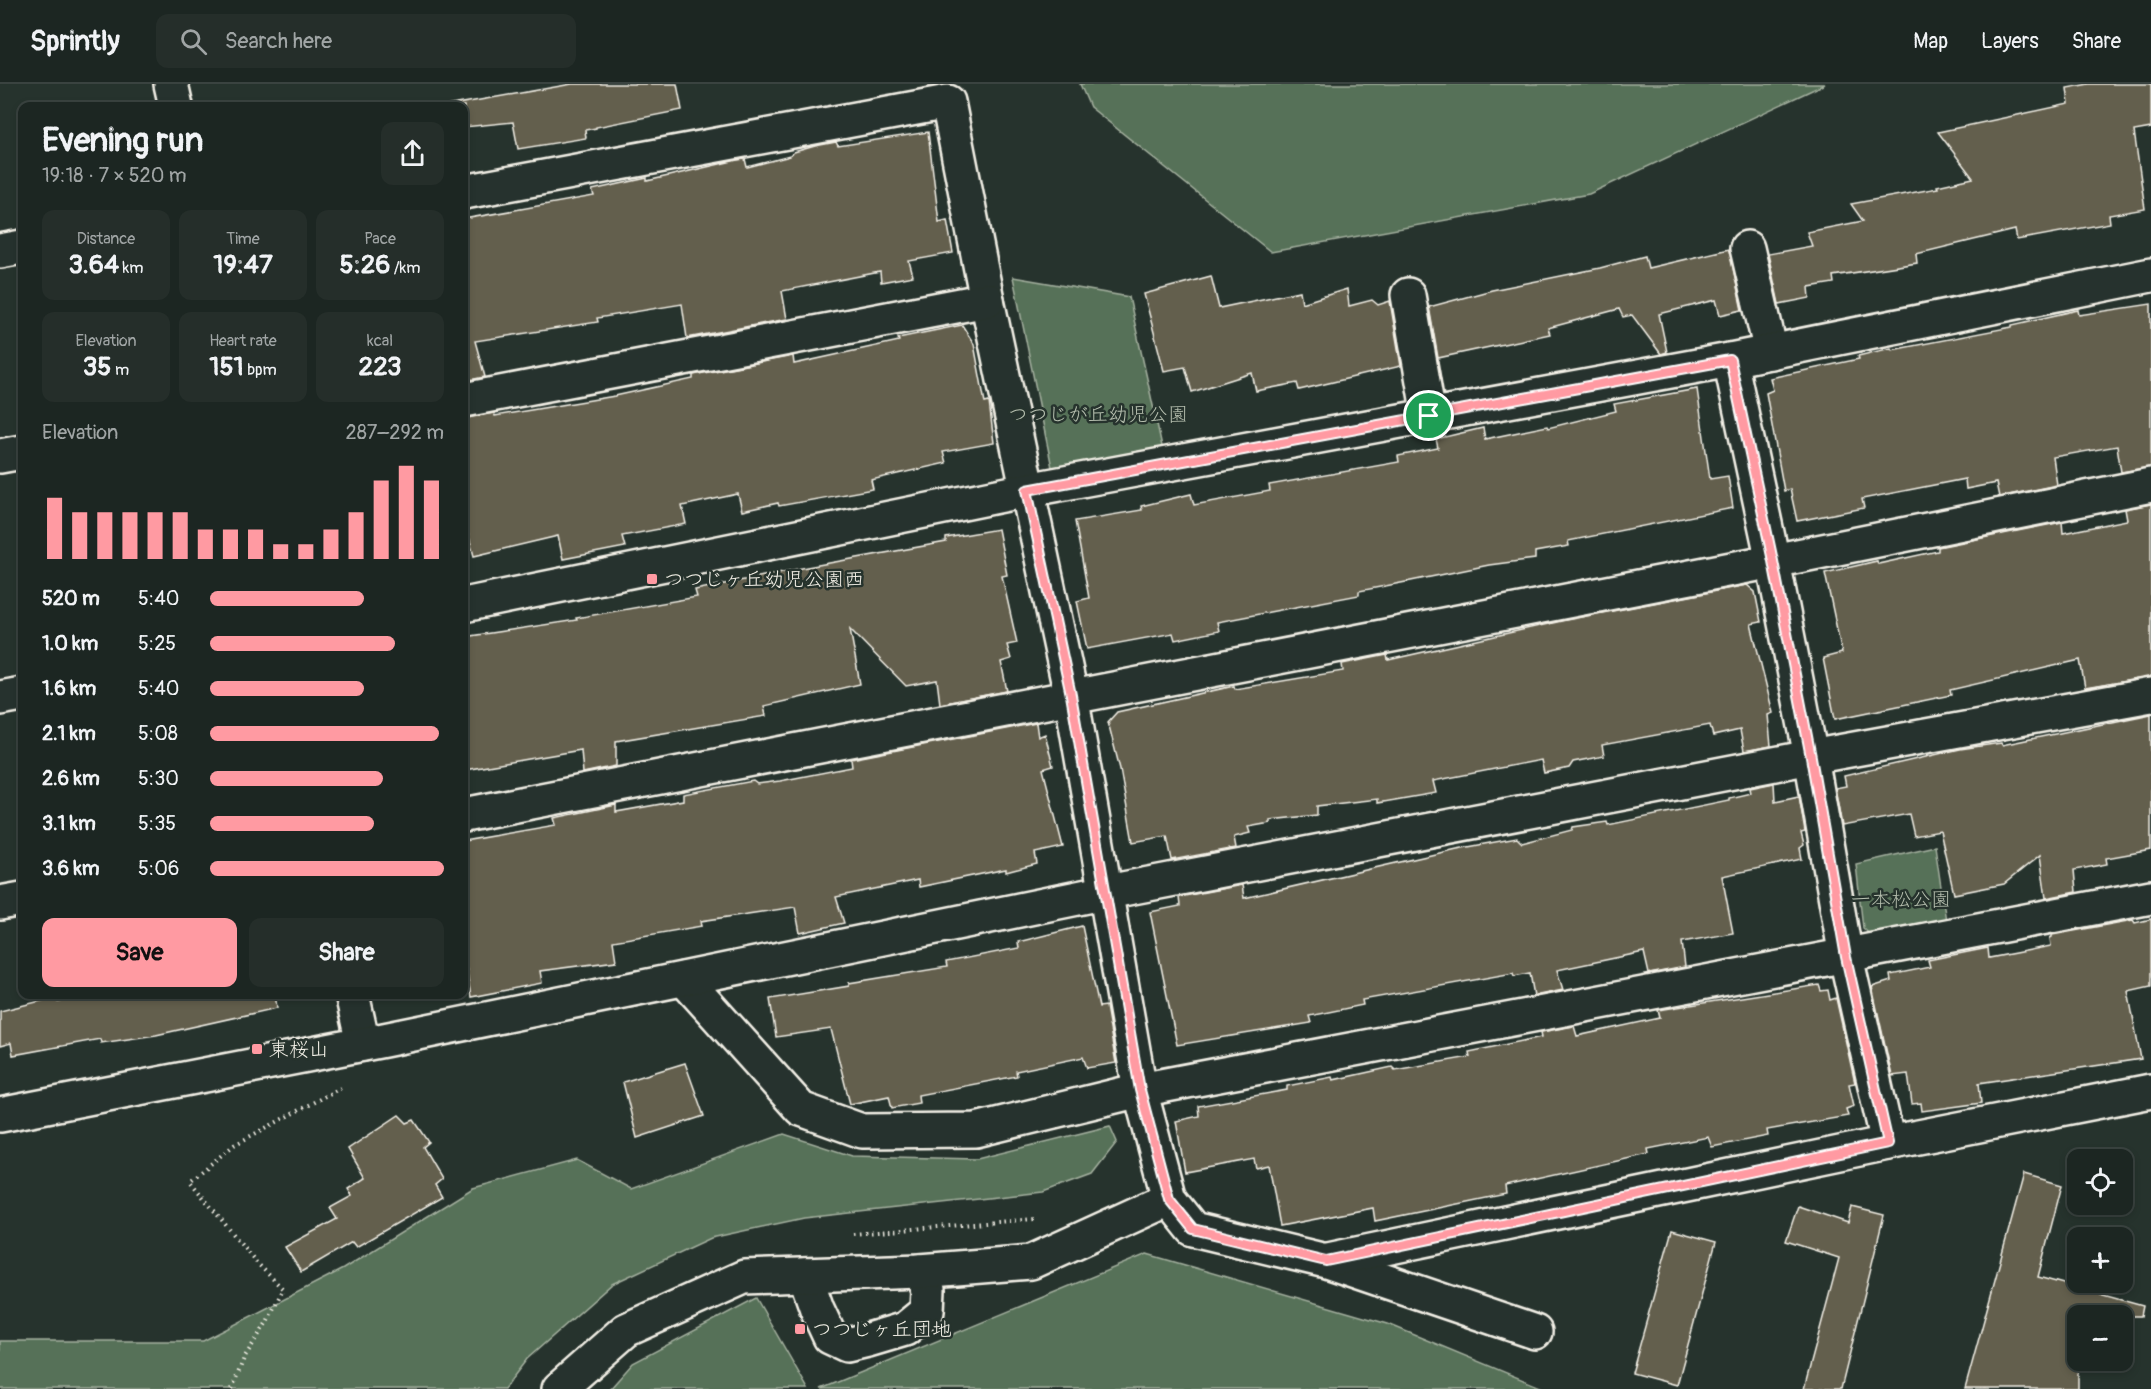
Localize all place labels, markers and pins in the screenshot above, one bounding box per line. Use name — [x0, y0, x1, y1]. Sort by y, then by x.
pin — [1403, 390, 1454, 441]
place label: つつじヶ丘幼児公園西 — [664, 567, 864, 592]
marker: つつじヶ丘幼児公園西 — [645, 572, 659, 586]
place label: 東桜山 — [269, 1037, 329, 1062]
marker: 東桜山 — [250, 1042, 264, 1056]
place label: つつじヶ丘団地 — [812, 1317, 952, 1342]
marker: つつじヶ丘団地 — [793, 1322, 807, 1336]

